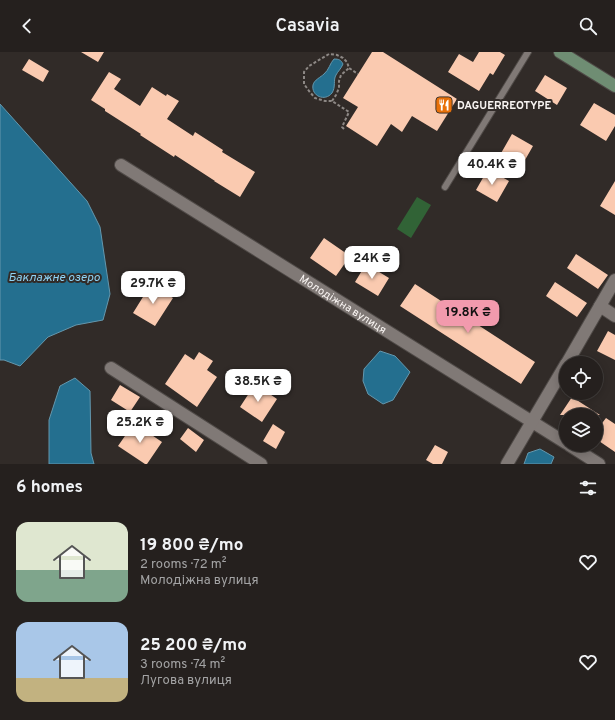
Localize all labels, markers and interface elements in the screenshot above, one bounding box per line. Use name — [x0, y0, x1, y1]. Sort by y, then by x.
icon: back — [16, 15, 38, 37]
text: Casavia — [275, 15, 340, 38]
icon: search — [577, 15, 599, 37]
restaurant icon: DAGUERREOTYPE — [434, 95, 454, 115]
place label: DAGUERREOTYPE — [457, 99, 551, 113]
pin: 40.4K ₴ — [455, 152, 529, 186]
text: 40.4K ₴ — [467, 157, 517, 173]
pin: 24K ₴ — [344, 246, 400, 280]
text: 24K ₴ — [353, 251, 391, 267]
water label: Баклажне озеро — [8, 270, 100, 286]
pin: 29.7K ₴ — [116, 271, 190, 305]
street label: Молодіжна вулиця — [296, 272, 389, 337]
text: 29.7K ₴ — [130, 276, 176, 292]
pin: 19.8K ₴ — [431, 300, 505, 334]
text: 19.8K ₴ — [445, 305, 491, 321]
map controls — [559, 356, 603, 452]
button: locate — [559, 356, 603, 400]
pin: 38.5K ₴ — [221, 369, 295, 403]
text: 38.5K ₴ — [234, 374, 282, 390]
button: layers — [559, 408, 603, 452]
pin: 25.2K ₴ — [103, 410, 177, 444]
text: 25.2K ₴ — [116, 415, 164, 431]
text: 6 homes — [16, 477, 83, 499]
icon: filters — [577, 477, 599, 499]
text: 19 800 ₴/mo — [140, 535, 243, 557]
icon: home — [48, 538, 96, 586]
icon: heart — [577, 551, 599, 573]
text: 2 rooms · 72 m² — [140, 557, 226, 573]
text: Молодіжна вулиця — [140, 573, 259, 589]
text: 25 200 ₴/mo — [140, 635, 247, 657]
icon: home — [48, 638, 96, 686]
icon: heart — [577, 651, 599, 673]
text: 3 rooms · 74 m² — [140, 657, 225, 673]
text: Лугова вулиця — [140, 673, 232, 689]

